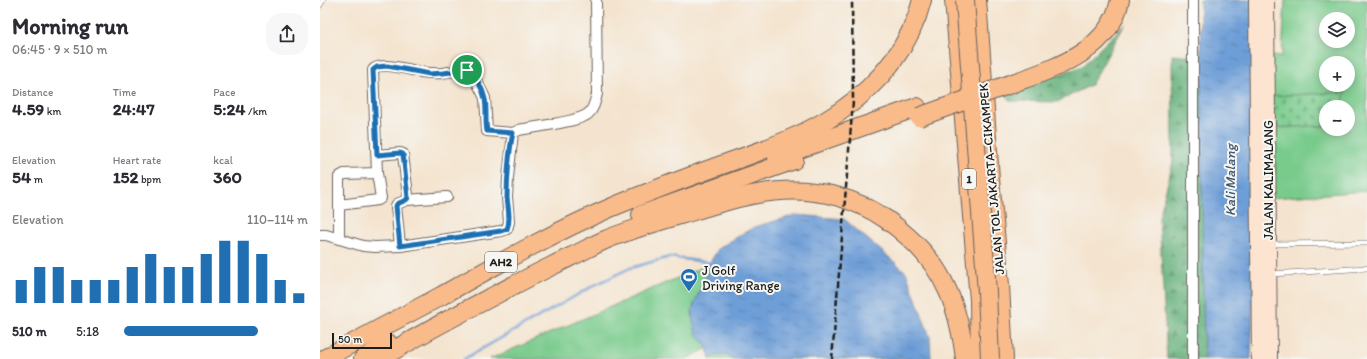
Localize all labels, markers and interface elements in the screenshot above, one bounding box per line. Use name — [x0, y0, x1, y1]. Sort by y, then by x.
map controls — [1319, 12, 1355, 136]
button: layers — [1319, 12, 1355, 48]
text: Morning run — [12, 13, 128, 40]
button: share — [266, 13, 308, 55]
text: 06:45 · 9 × 510 m — [12, 42, 107, 57]
pin — [450, 53, 484, 87]
button: + — [1319, 56, 1355, 92]
icon: arrive — [456, 59, 478, 81]
street label: JALAN TOL JAKARTA–CIKAMPEK — [976, 83, 1007, 275]
text: Distance — [12, 86, 53, 99]
text: Time — [113, 86, 136, 99]
text: Pace — [213, 86, 235, 99]
text: 4.59 — [12, 99, 44, 119]
text: 24:47 — [113, 99, 155, 119]
text: 5:24 — [213, 99, 246, 119]
button: − — [1319, 100, 1355, 136]
text: km — [44, 105, 61, 118]
text: /km — [246, 105, 267, 118]
street label: JALAN KALIMALANG — [1261, 120, 1276, 240]
water label: Kali Malang — [1222, 142, 1239, 216]
text: Elevation — [12, 154, 56, 167]
text: Heart rate — [113, 154, 161, 167]
text: kcal — [213, 154, 233, 167]
text: 54 — [12, 167, 31, 187]
text: 152 — [113, 167, 138, 187]
text: 360 — [213, 167, 242, 187]
road number: 1 — [962, 169, 976, 189]
text: m — [31, 173, 43, 186]
text: bpm — [138, 173, 161, 186]
text: Elevation — [12, 212, 64, 227]
text: 110–114 m — [247, 212, 308, 227]
road number: AH2 — [485, 252, 517, 272]
place label: J Golf Driving Range — [702, 263, 780, 293]
sports icon: J Golf Driving Range — [679, 267, 699, 292]
text: 510 m — [12, 324, 47, 339]
text: 5:18 — [76, 324, 99, 339]
scale bar — [332, 331, 392, 350]
text: 50 m — [338, 333, 362, 346]

